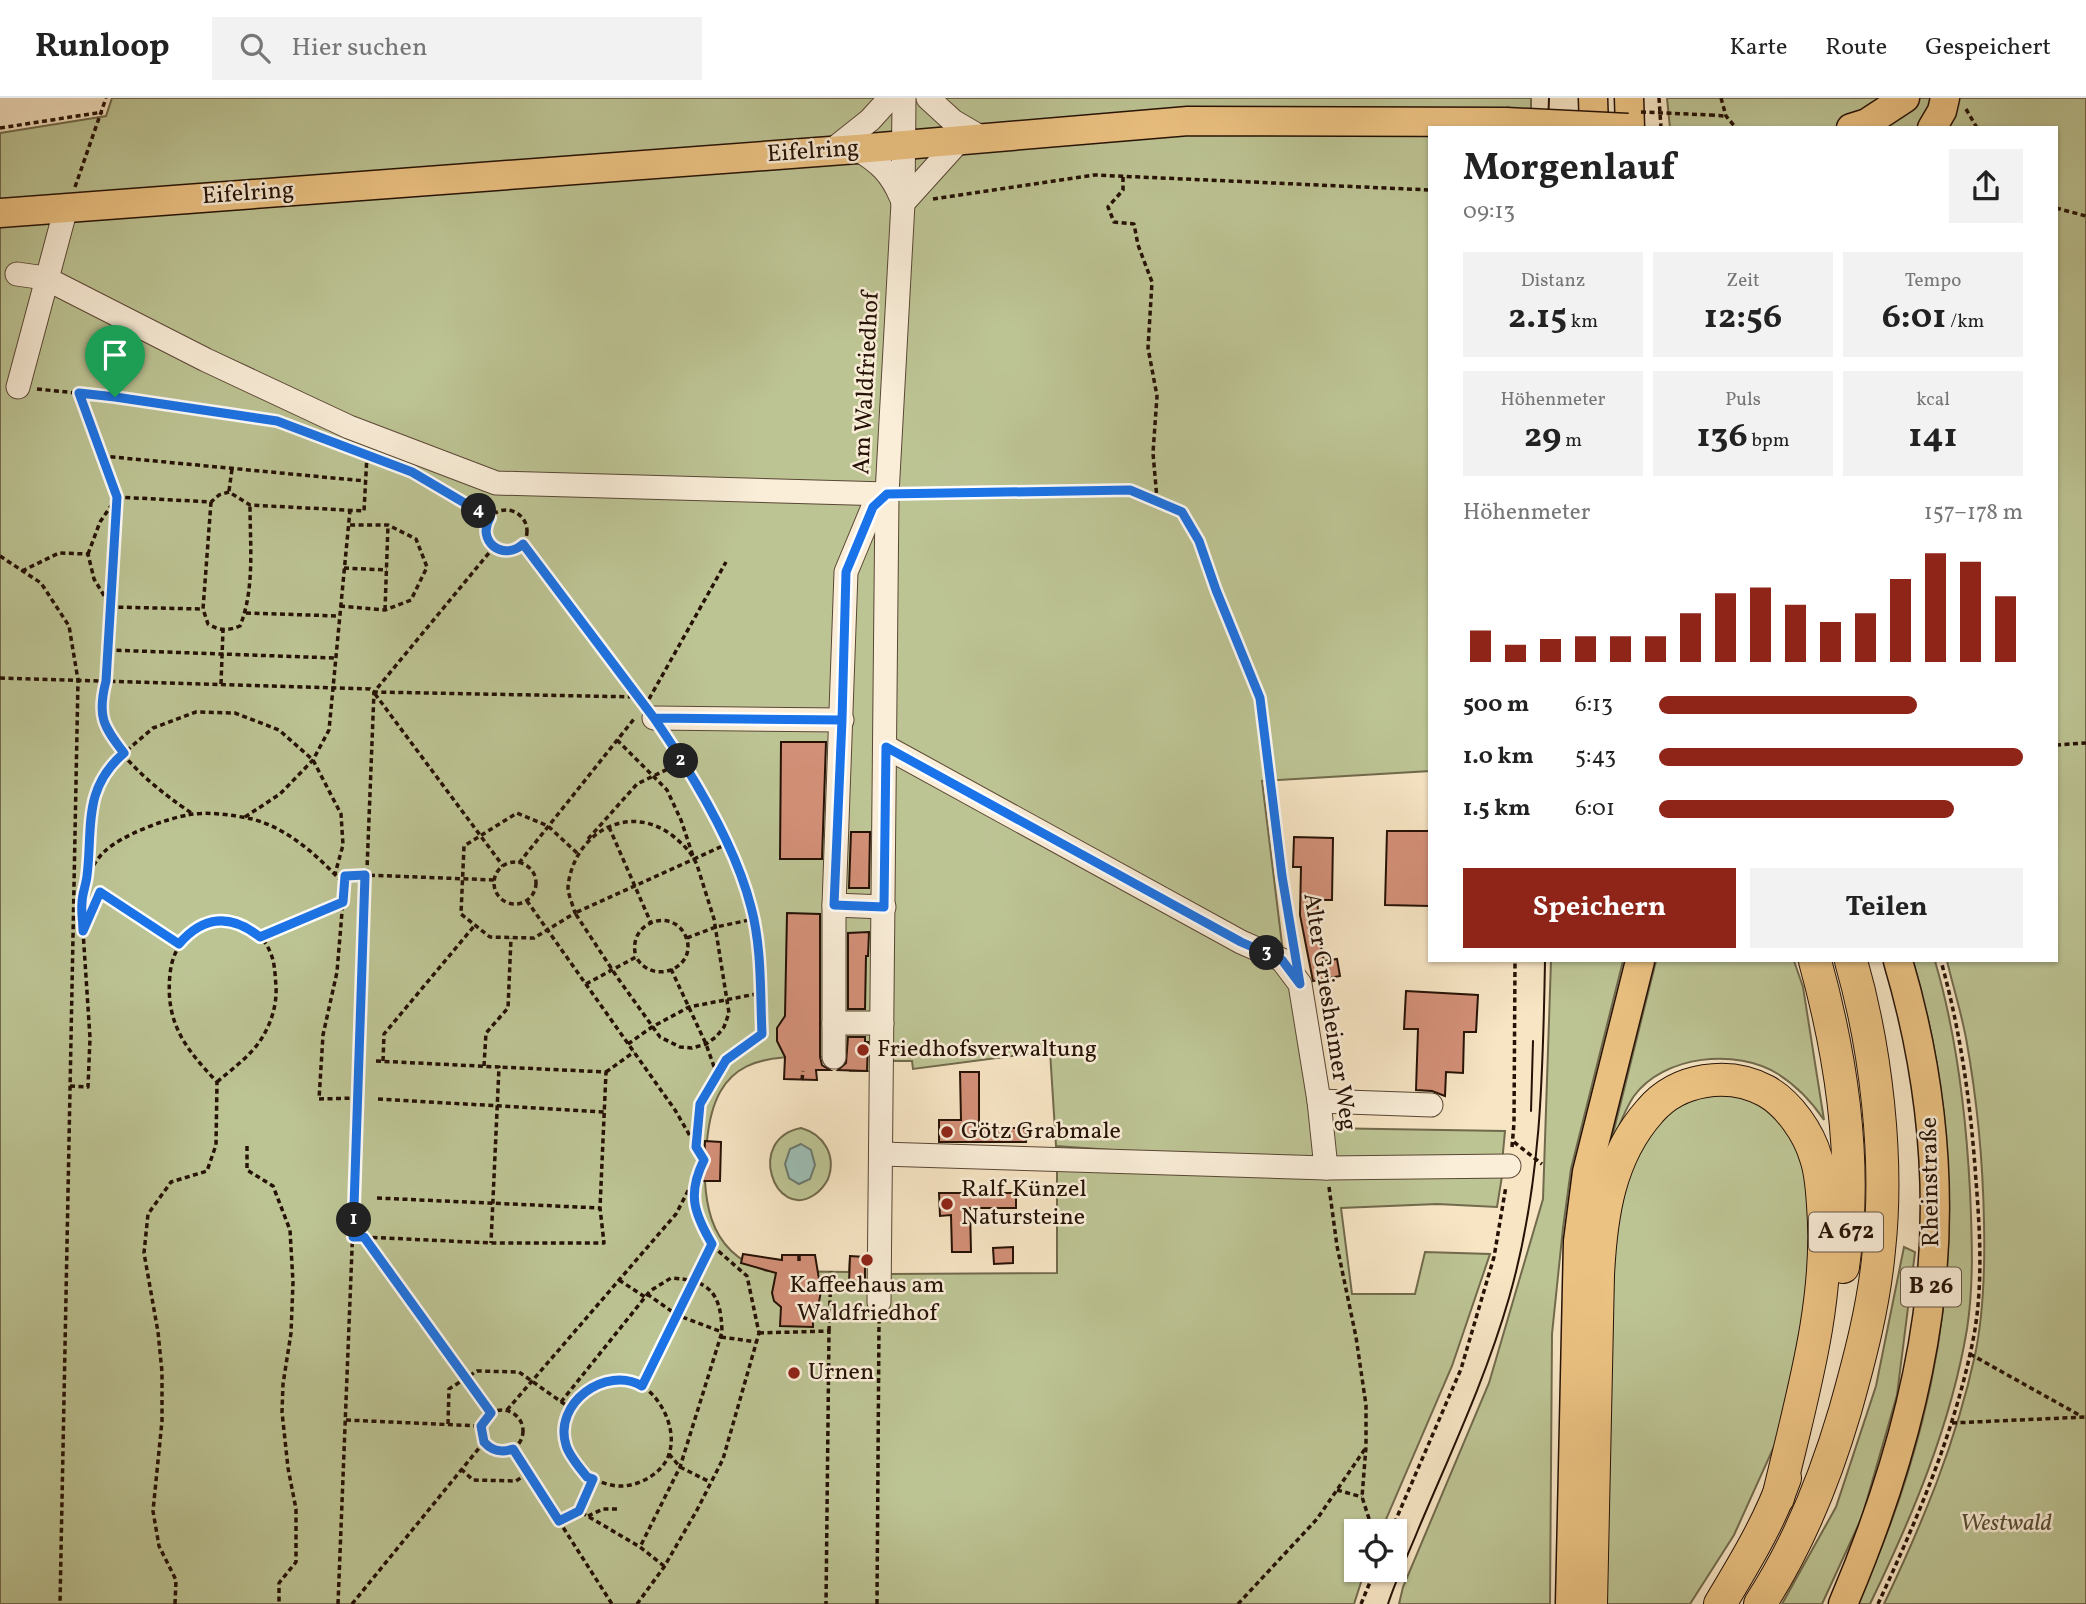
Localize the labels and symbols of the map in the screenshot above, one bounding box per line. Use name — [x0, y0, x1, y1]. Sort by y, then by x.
street label: Eifelring — [766, 132, 860, 172]
street label: Eifelring — [201, 174, 295, 214]
street label: Am Waldfriedhof — [845, 288, 889, 475]
pin — [85, 325, 145, 397]
pin: 4 — [462, 494, 496, 528]
pin: 2 — [664, 744, 698, 778]
street label: Alter Griesheimer Weg — [1293, 891, 1365, 1133]
pin: 3 — [1250, 936, 1284, 970]
place label: Friedhofsverwaltung — [877, 1033, 1097, 1067]
marker: Friedhofsverwaltung — [855, 1042, 871, 1058]
place label: Götz Grabmale — [961, 1115, 1121, 1149]
street label: Rheinstraße — [1913, 1117, 1949, 1247]
marker: Götz Grabmale — [939, 1124, 955, 1140]
place label: Ralf Künzel Natursteine — [961, 1173, 1087, 1235]
marker: Ralf Künzel Natursteine — [939, 1196, 955, 1212]
pin: 1 — [336, 1202, 372, 1238]
road number: A 672 — [1809, 1212, 1883, 1252]
marker: Kaffeehaus am Waldfriedhof — [859, 1252, 875, 1268]
road number: B 26 — [1901, 1268, 1961, 1306]
place label: Kaffeehaus am Waldfriedhof — [790, 1269, 945, 1331]
place label: Urnen — [808, 1356, 874, 1390]
marker: Urnen — [786, 1365, 802, 1381]
park label: Westwald — [1960, 1507, 2053, 1541]

